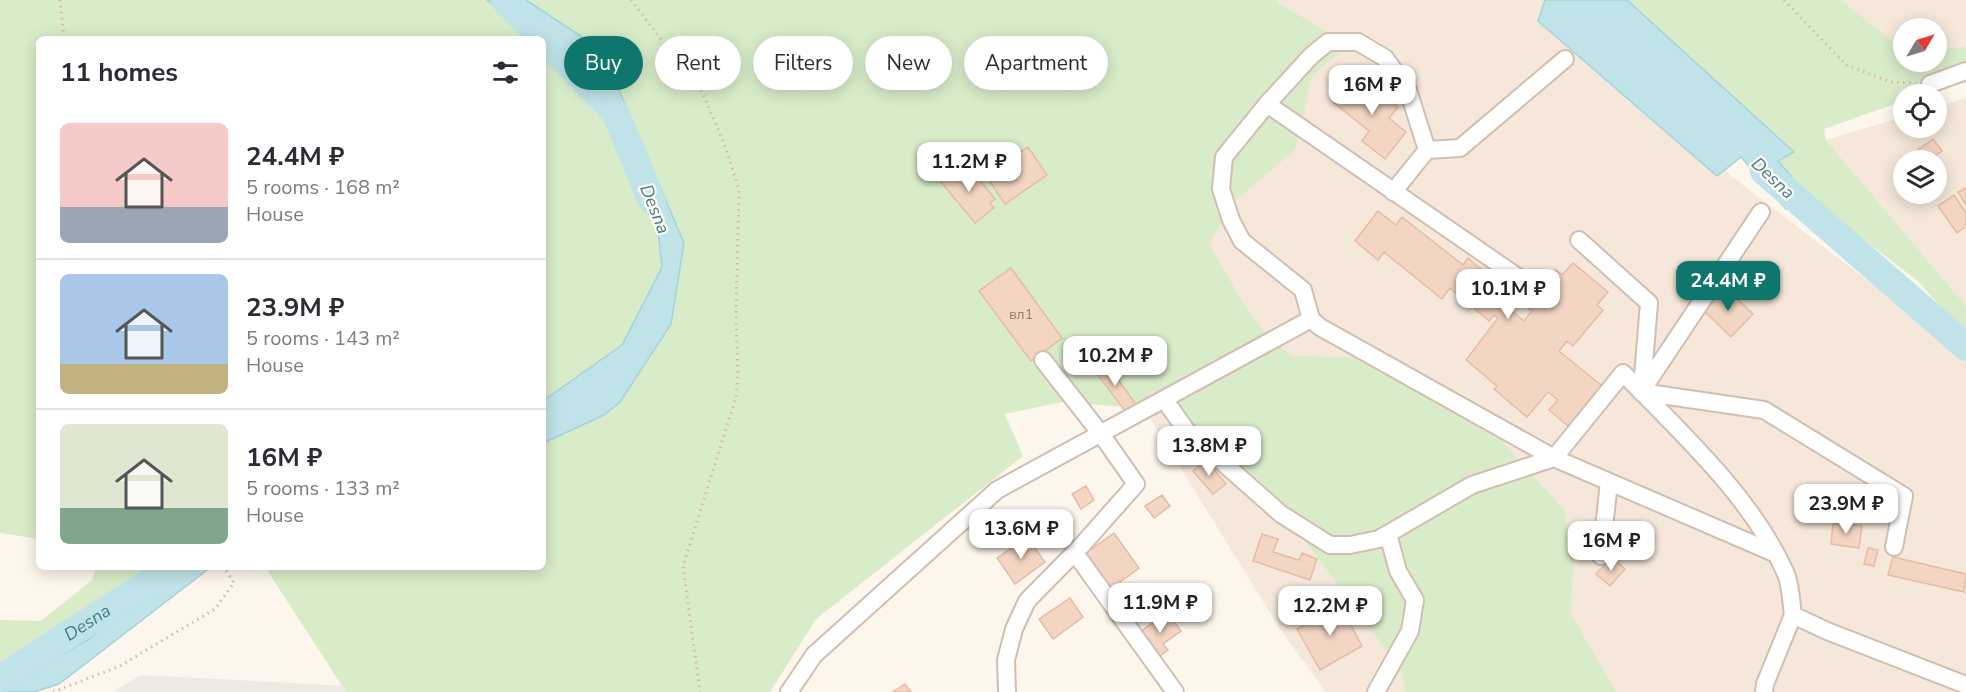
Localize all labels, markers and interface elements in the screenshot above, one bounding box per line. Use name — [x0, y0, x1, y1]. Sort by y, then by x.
north arrow — [1893, 18, 1947, 72]
map controls — [1893, 18, 1947, 204]
chip: Buy — [564, 36, 643, 90]
chip: Rent — [655, 36, 741, 90]
chip: Filters — [753, 36, 853, 90]
chip: New — [865, 36, 952, 90]
chip: Apartment — [964, 36, 1108, 90]
text: 11 homes — [60, 55, 178, 90]
icon: filters — [489, 56, 522, 89]
pin: 16M ₽ — [1330, 65, 1414, 116]
text: 16M ₽ — [1343, 71, 1401, 98]
button: locate — [1893, 84, 1947, 138]
text: 24.4M ₽ — [246, 139, 344, 174]
pin: 11.2M ₽ — [914, 142, 1024, 193]
icon: home — [108, 147, 180, 219]
text: 11.2M ₽ — [931, 148, 1007, 175]
button: layers — [1893, 150, 1947, 204]
water label: Desna — [1746, 152, 1800, 204]
text: 5 rooms · 168 m² — [246, 174, 400, 201]
water label: Desna — [634, 181, 676, 237]
text: House — [246, 201, 304, 228]
pin: 24.4M ₽ — [1673, 261, 1783, 312]
text: 24.4M ₽ — [1690, 267, 1766, 294]
pin: 10.1M ₽ — [1453, 269, 1563, 320]
text: 10.1M ₽ — [1470, 275, 1546, 302]
text: 23.9M ₽ — [246, 290, 344, 325]
icon: home — [108, 298, 180, 370]
house number: вл1 — [1009, 305, 1033, 324]
text: 5 rooms · 143 m² — [246, 325, 400, 352]
pin: 10.2M ₽ — [1060, 336, 1170, 387]
text: 10.2M ₽ — [1077, 342, 1153, 369]
text: House — [246, 352, 304, 379]
pin: 13.8M ₽ — [1154, 426, 1264, 477]
text: 13.8M ₽ — [1171, 432, 1247, 459]
text: 16M ₽ — [246, 440, 322, 475]
icon: home — [108, 448, 180, 520]
text: 5 rooms · 133 m² — [246, 475, 400, 502]
pin: 23.9M ₽ — [1791, 484, 1901, 535]
text: 23.9M ₽ — [1808, 490, 1884, 517]
text: House — [246, 502, 304, 529]
pin: 13.6M ₽ — [966, 509, 1076, 560]
text: 13.6M ₽ — [983, 515, 1059, 542]
pin: 16M ₽ — [1569, 521, 1653, 572]
text: 16M ₽ — [1582, 527, 1640, 554]
pin: 11.9M ₽ — [1105, 583, 1215, 634]
pin: 12.2M ₽ — [1275, 586, 1385, 637]
text: 11.9M ₽ — [1122, 589, 1198, 616]
text: 12.2M ₽ — [1292, 592, 1368, 619]
water label: Desna — [59, 598, 115, 647]

